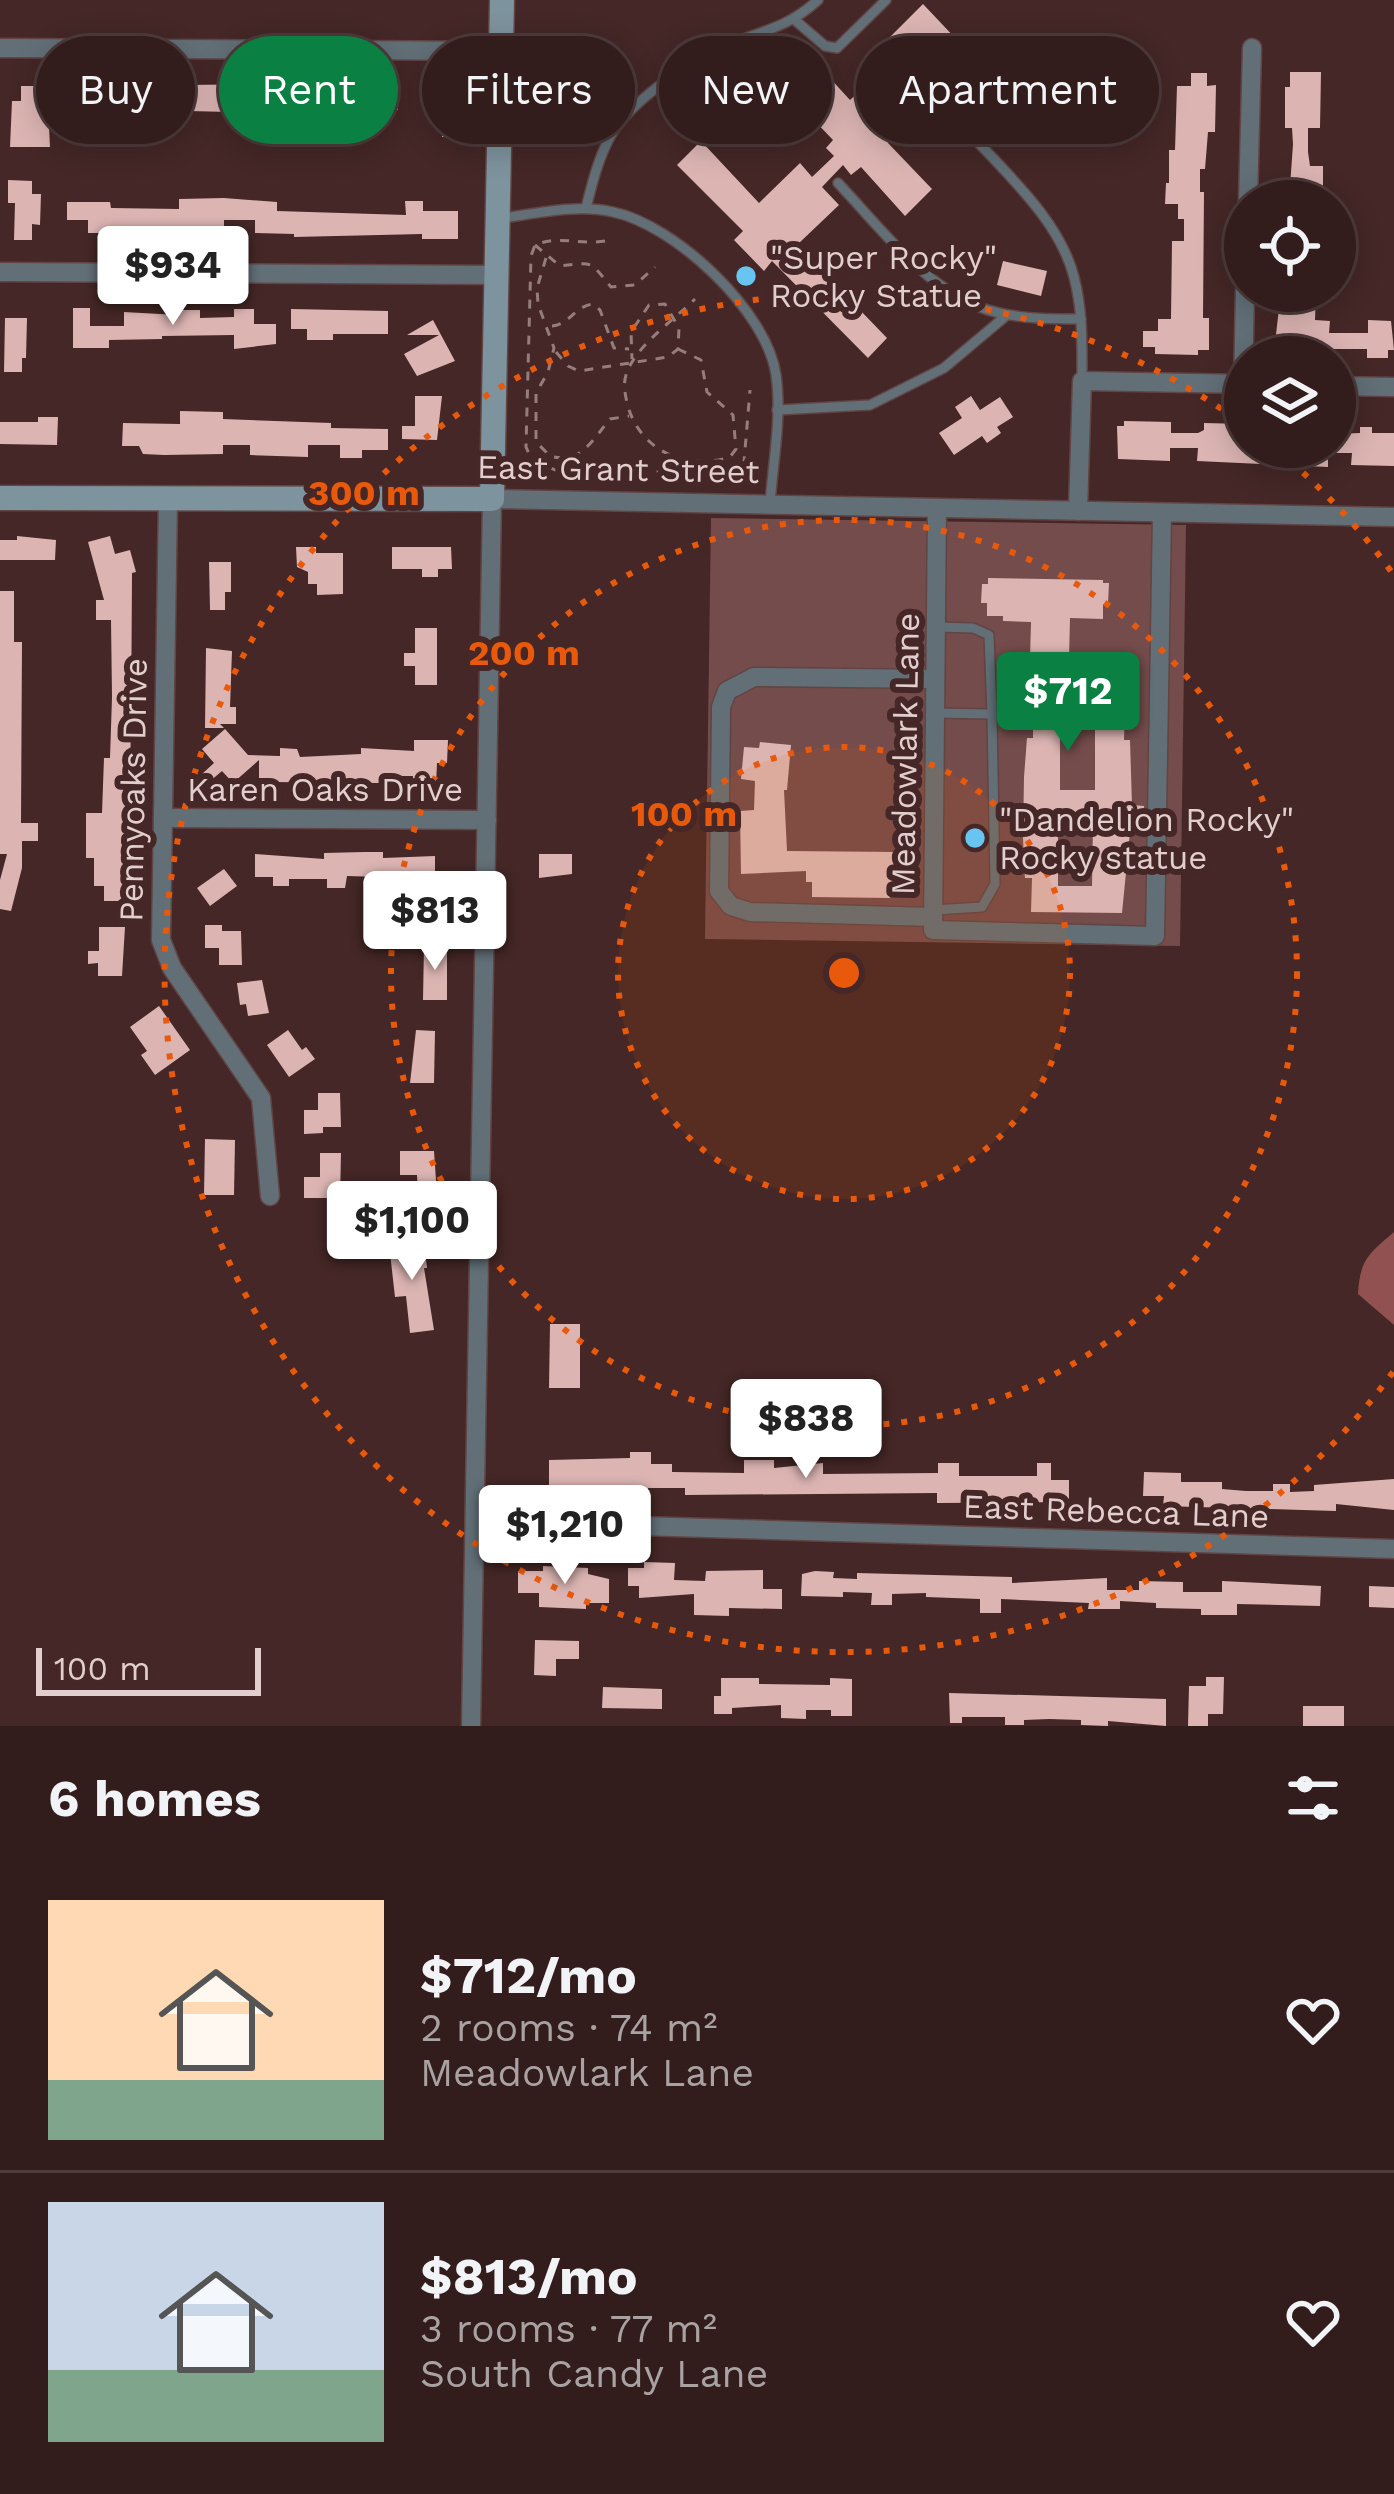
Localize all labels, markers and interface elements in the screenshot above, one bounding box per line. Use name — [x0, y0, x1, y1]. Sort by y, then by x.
chip: Buy — [36, 36, 195, 144]
chip: Rent — [219, 36, 398, 144]
chip: Filters — [422, 36, 635, 144]
chip: New — [659, 36, 832, 144]
chip: Apartment — [856, 36, 1159, 144]
map controls — [1224, 180, 1356, 468]
button: locate — [1224, 180, 1356, 312]
pin: $934 — [102, 226, 244, 328]
place label: "Super Rocky" Rocky Statue — [770, 238, 997, 315]
text: $934 — [124, 242, 222, 287]
marker: "Super Rocky" Rocky Statue — [733, 263, 759, 289]
button: layers — [1224, 336, 1356, 468]
street label: East Grant Street — [476, 447, 760, 491]
text: 300 m — [308, 472, 420, 514]
street label: Meadowlark Lane — [883, 612, 927, 896]
text: 200 m — [468, 632, 580, 674]
pin: $712 — [997, 652, 1139, 754]
street label: Pennyoaks Drive — [111, 658, 155, 922]
text: $712 — [1024, 668, 1112, 713]
street label: Karen Oaks Drive — [187, 770, 463, 809]
text: 100 m — [631, 793, 737, 835]
place label: "Dandelion Rocky" Rocky statue — [999, 800, 1294, 877]
marker: "Dandelion Rocky" Rocky statue — [962, 825, 988, 851]
pin: $813 — [364, 871, 506, 973]
text: $813 — [390, 887, 480, 932]
centre of rings — [823, 952, 865, 994]
pin: $1,100 — [314, 1181, 510, 1283]
text: $1,100 — [354, 1197, 470, 1242]
pin: $838 — [735, 1379, 877, 1481]
text: $838 — [758, 1395, 854, 1440]
pin: $1,210 — [467, 1485, 663, 1587]
street label: East Rebecca Lane — [962, 1486, 1270, 1536]
text: $1,210 — [506, 1501, 624, 1546]
scale bar — [36, 1642, 261, 1695]
text: 100 m — [54, 1649, 151, 1688]
icon: filters — [1280, 1765, 1346, 1831]
text: 6 homes — [48, 1769, 261, 1828]
text: $712/mo — [420, 1946, 637, 2005]
icon: home — [144, 1948, 288, 2092]
icon: heart — [1280, 1987, 1346, 2053]
text: 2 rooms · 74 m² — [420, 2005, 718, 2050]
text: Meadowlark Lane — [420, 2050, 754, 2095]
text: $813/mo — [420, 2247, 638, 2306]
icon: home — [144, 2250, 288, 2394]
icon: heart — [1280, 2289, 1346, 2355]
text: 3 rooms · 77 m² — [420, 2306, 717, 2351]
text: South Candy Lane — [420, 2351, 768, 2396]

